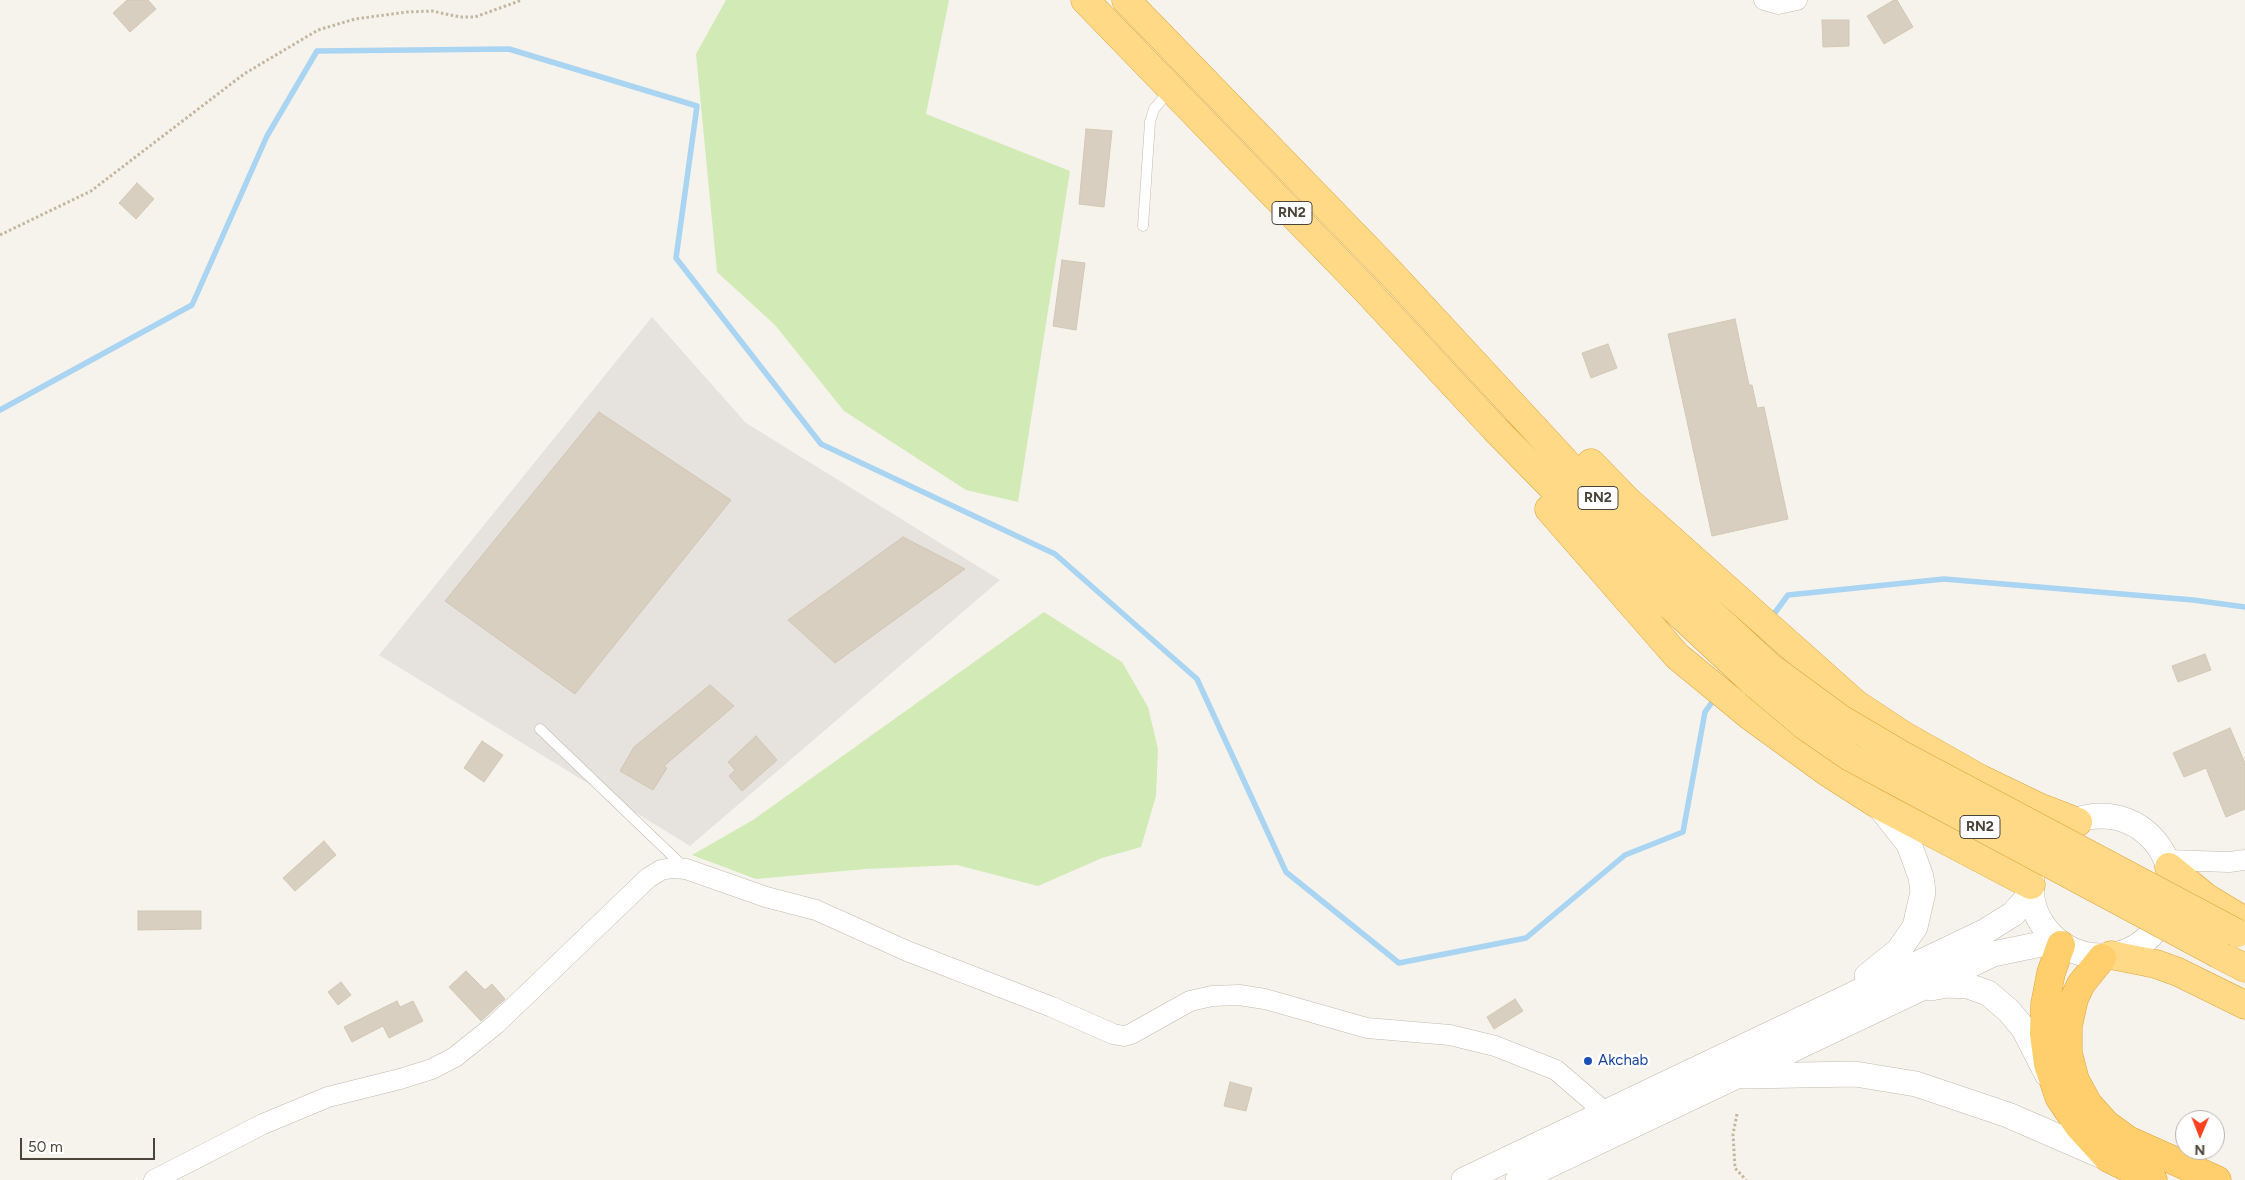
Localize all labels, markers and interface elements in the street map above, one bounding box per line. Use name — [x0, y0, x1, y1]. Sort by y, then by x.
road number: RN2 — [1272, 202, 1312, 224]
road number: RN2 — [1578, 486, 1618, 509]
road number: RN2 — [1960, 816, 2000, 839]
place label: Akchab — [1598, 1052, 1648, 1070]
marker: Akchab — [1582, 1055, 1594, 1067]
north arrow — [2175, 1110, 2225, 1160]
scale bar — [22, 1128, 158, 1160]
text: 50 m — [28, 1138, 63, 1156]
text: N — [2194, 1141, 2205, 1158]

